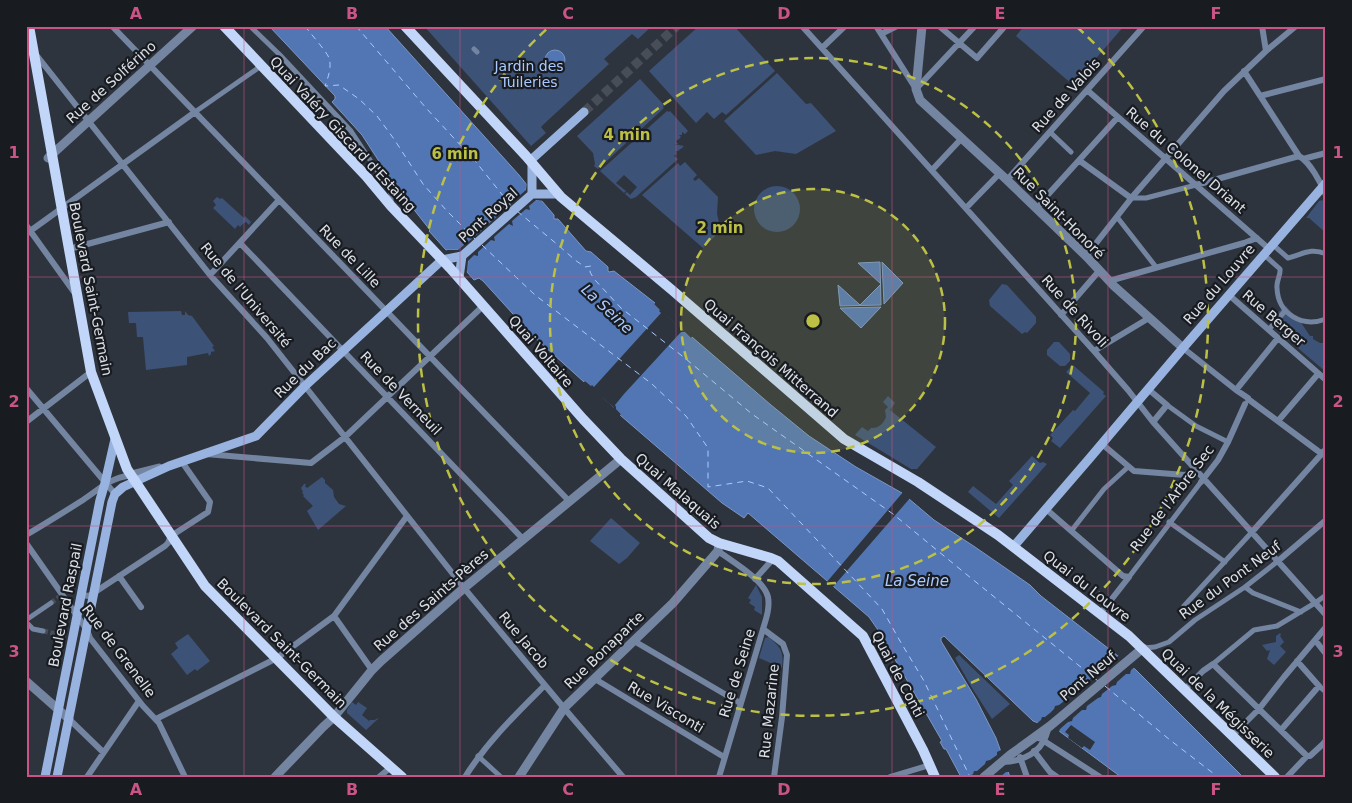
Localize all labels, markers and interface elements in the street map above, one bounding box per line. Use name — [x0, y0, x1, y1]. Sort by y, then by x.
text: A — [130, 4, 143, 23]
text: B — [346, 4, 358, 23]
text: C — [562, 4, 574, 23]
text: D — [777, 4, 791, 23]
text: E — [995, 4, 1005, 23]
text: F — [1211, 4, 1221, 23]
street label: Rue de Solférino — [63, 38, 159, 126]
street label: Quai Valéry Giscard d'Estaing — [267, 53, 419, 215]
street label: Rue de Valois — [1029, 55, 1103, 135]
park label: Jardin des Tuileries — [493, 58, 564, 90]
street label: Rue du Colonel Driant — [1123, 104, 1249, 217]
text: 4 min — [603, 126, 651, 144]
text: 1 — [8, 143, 20, 162]
text: 1 — [1332, 143, 1344, 162]
text: 6 min — [431, 145, 479, 163]
street label: Rue Saint-Honoré — [1010, 164, 1108, 262]
street label: Pont Royal — [455, 184, 521, 246]
street label: Boulevard Saint-Germain — [66, 201, 116, 377]
text: 2 min — [696, 219, 744, 237]
street label: Rue de Lille — [316, 221, 384, 291]
street label: Rue de l'Université — [198, 239, 294, 351]
street label: Rue du Louvre — [1180, 241, 1258, 327]
street label: Rue de Rivoli — [1039, 272, 1111, 350]
water label: La Seine — [577, 281, 637, 337]
street label: Rue Berger — [1239, 286, 1309, 350]
street label: Quai François Mitterrand — [701, 296, 841, 420]
street label: Quai Voltaire — [506, 312, 576, 390]
centre of rings — [804, 312, 822, 330]
street label: Rue du Bac — [271, 335, 339, 401]
street label: Rue de Verneuil — [357, 348, 445, 438]
text: 2 — [8, 392, 20, 411]
text: 2 — [1332, 392, 1344, 411]
street label: Rue de l'Arbre Sec — [1127, 442, 1217, 554]
street label: Quai Malaquais — [632, 450, 724, 532]
street label: Rue du Pont Neuf — [1176, 537, 1285, 622]
street label: Boulevard Raspail — [45, 542, 85, 668]
street label: Rue des Saints-Pères — [371, 546, 491, 654]
street label: Quai du Louvre — [1040, 547, 1134, 625]
water label: La Seine — [885, 572, 949, 590]
street label: Boulevard Saint-Germain — [214, 575, 350, 711]
street label: Rue de Grenelle — [79, 602, 159, 700]
street label: Rue Jacob — [496, 608, 552, 672]
street label: Rue Bonaparte — [561, 608, 647, 692]
street label: Rue de Seine — [716, 627, 758, 719]
street label: Quai de Conti — [869, 628, 927, 720]
text: 3 — [8, 642, 20, 661]
text: 3 — [1332, 642, 1344, 661]
street label: Quai de la Mégisserie — [1158, 645, 1278, 761]
street label: Pont Neuf — [1057, 647, 1120, 704]
street label: Rue Mazarine — [756, 663, 782, 759]
street label: Rue Visconti — [625, 678, 707, 736]
text: A — [130, 780, 143, 799]
text: B — [346, 780, 358, 799]
text: C — [562, 780, 574, 799]
text: D — [777, 780, 791, 799]
text: E — [995, 780, 1005, 799]
text: F — [1211, 780, 1221, 799]

